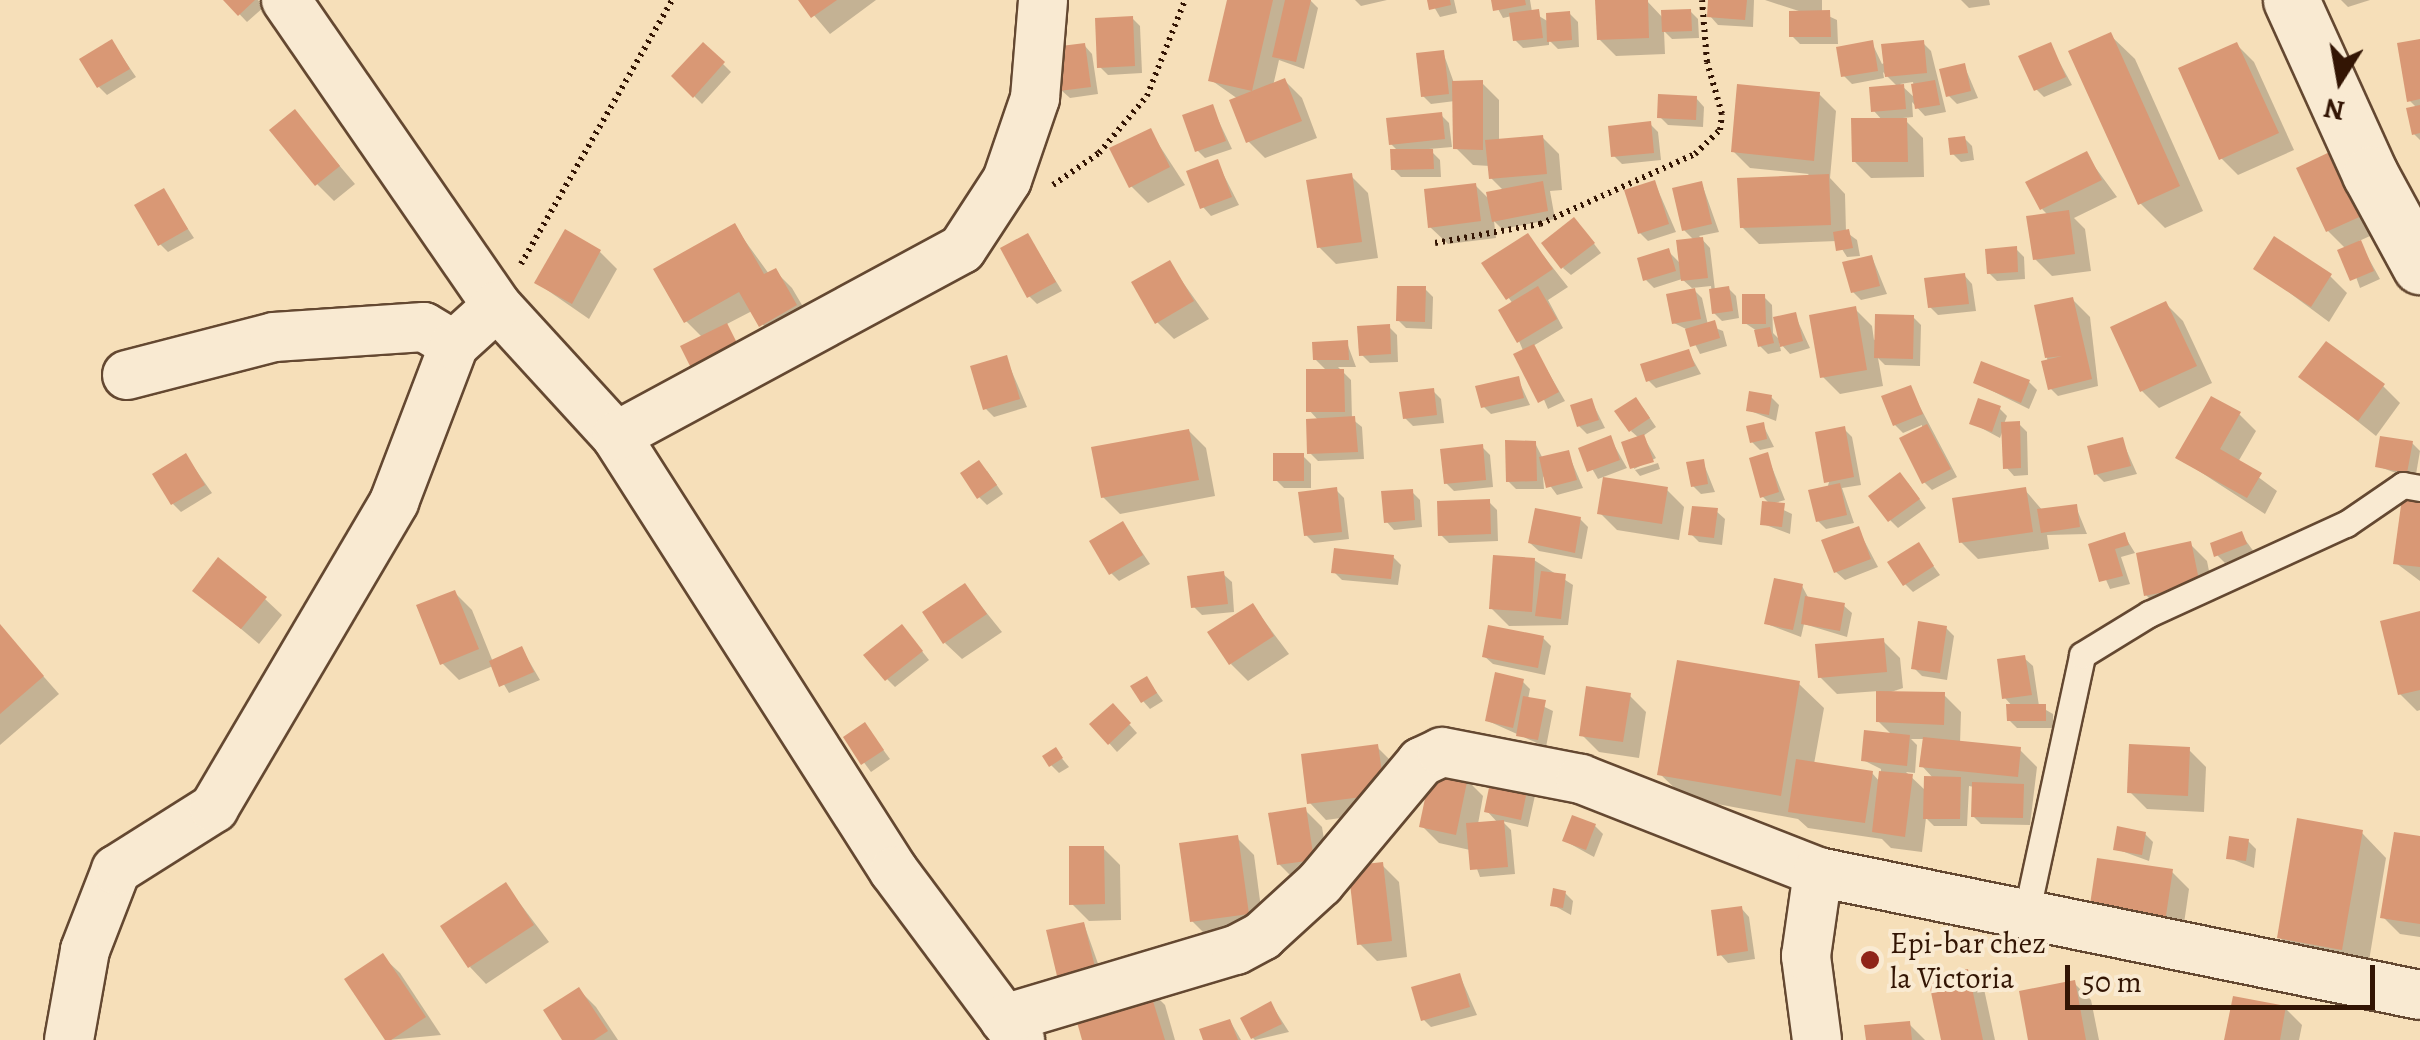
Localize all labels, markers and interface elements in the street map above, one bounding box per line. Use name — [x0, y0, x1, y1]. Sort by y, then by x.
north arrow — [2290, 30, 2390, 130]
text: N — [2321, 89, 2348, 130]
place label: Epi-bar chez la Victoria — [1890, 925, 2046, 996]
scale bar — [2070, 945, 2380, 1007]
marker: Epi-bar chez la Victoria — [1859, 949, 1881, 971]
text: 50 m — [2082, 962, 2142, 1002]

